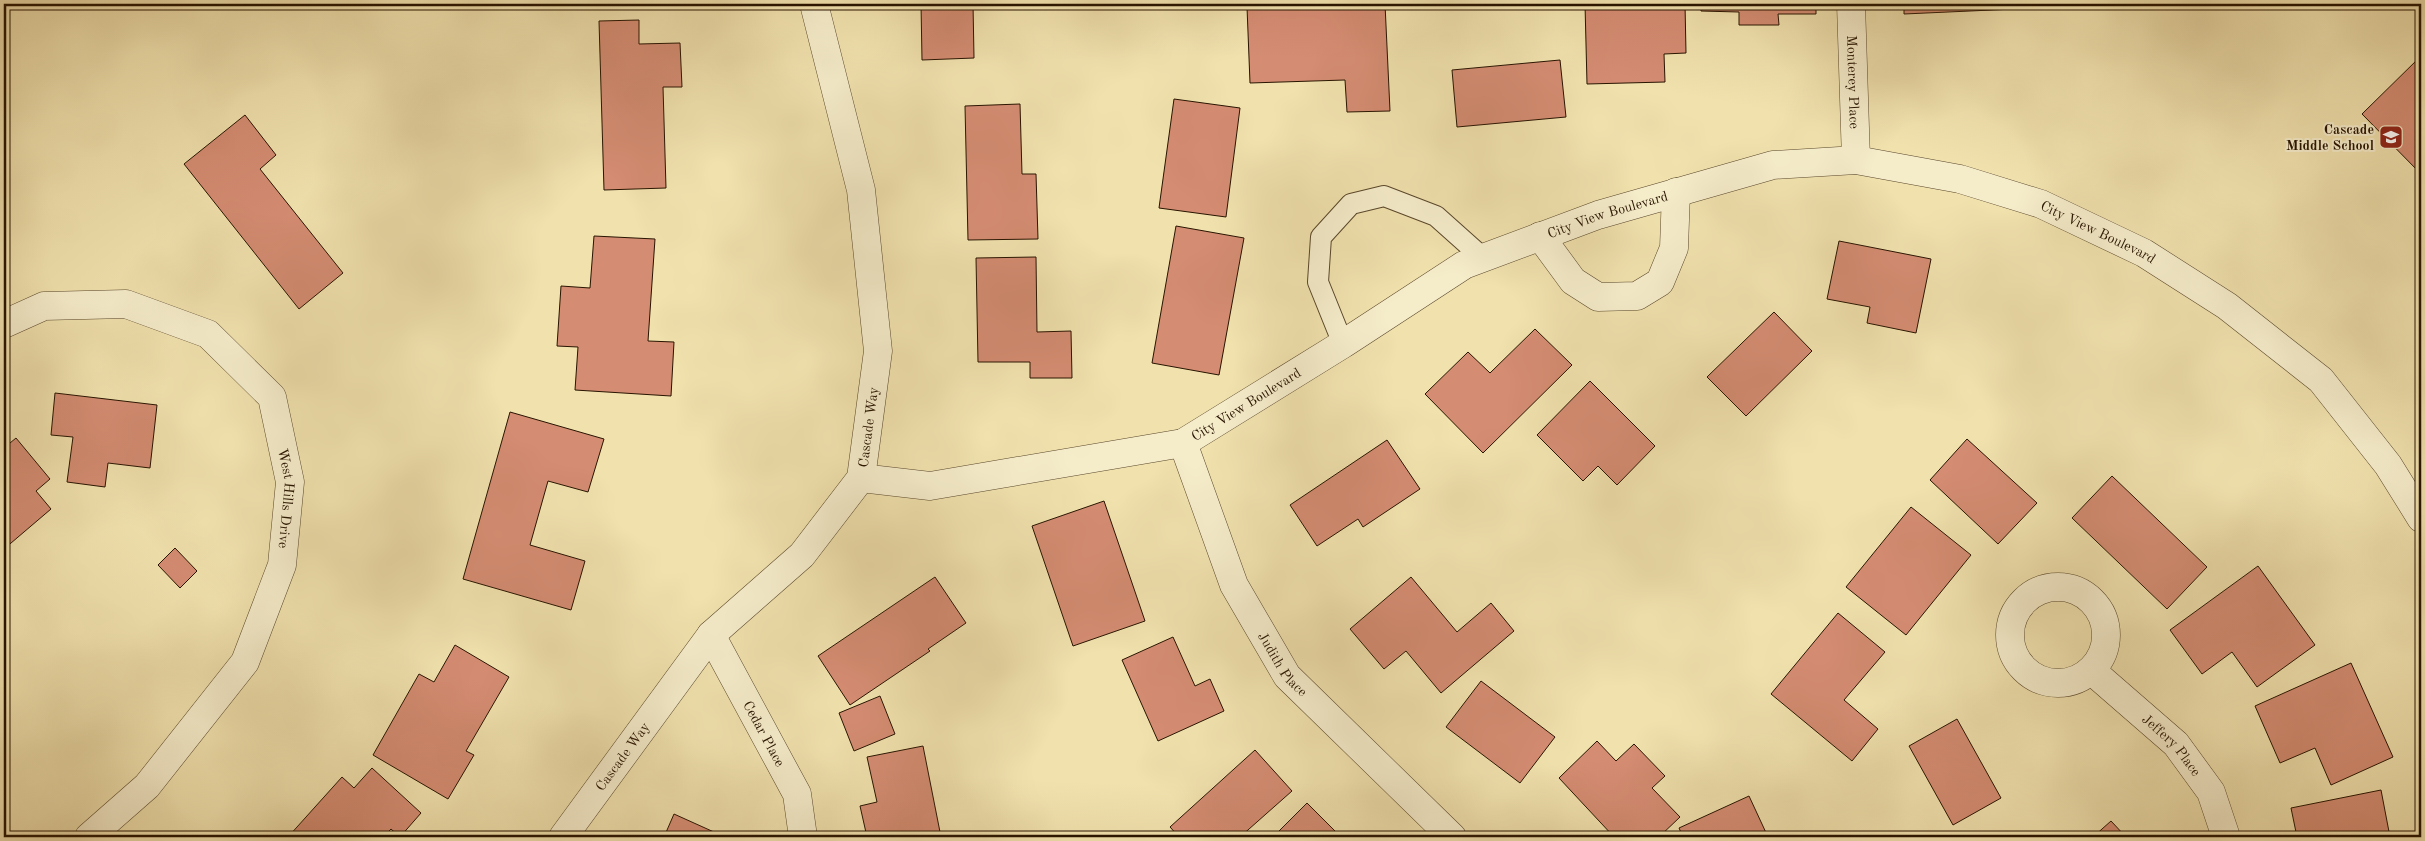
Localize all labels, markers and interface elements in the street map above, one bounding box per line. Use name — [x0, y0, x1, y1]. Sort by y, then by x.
street label: Monterey Place — [1844, 35, 1861, 129]
place label: Cascade Middle School — [2286, 123, 2374, 153]
school or university icon: Cascade Middle School — [2378, 124, 2404, 150]
street label: City View Boulevard — [1546, 189, 1670, 241]
street label: City View Boulevard — [2038, 199, 2158, 266]
street label: City View Boulevard — [1189, 366, 1304, 444]
street label: Cascade Way — [856, 385, 881, 468]
street label: West Hills Drive — [275, 447, 296, 549]
street label: Judith Place — [1255, 630, 1309, 700]
street label: Cedar Place — [740, 699, 787, 769]
street label: Jeffery Place — [2139, 712, 2203, 779]
street label: Cascade Way — [593, 720, 653, 794]

